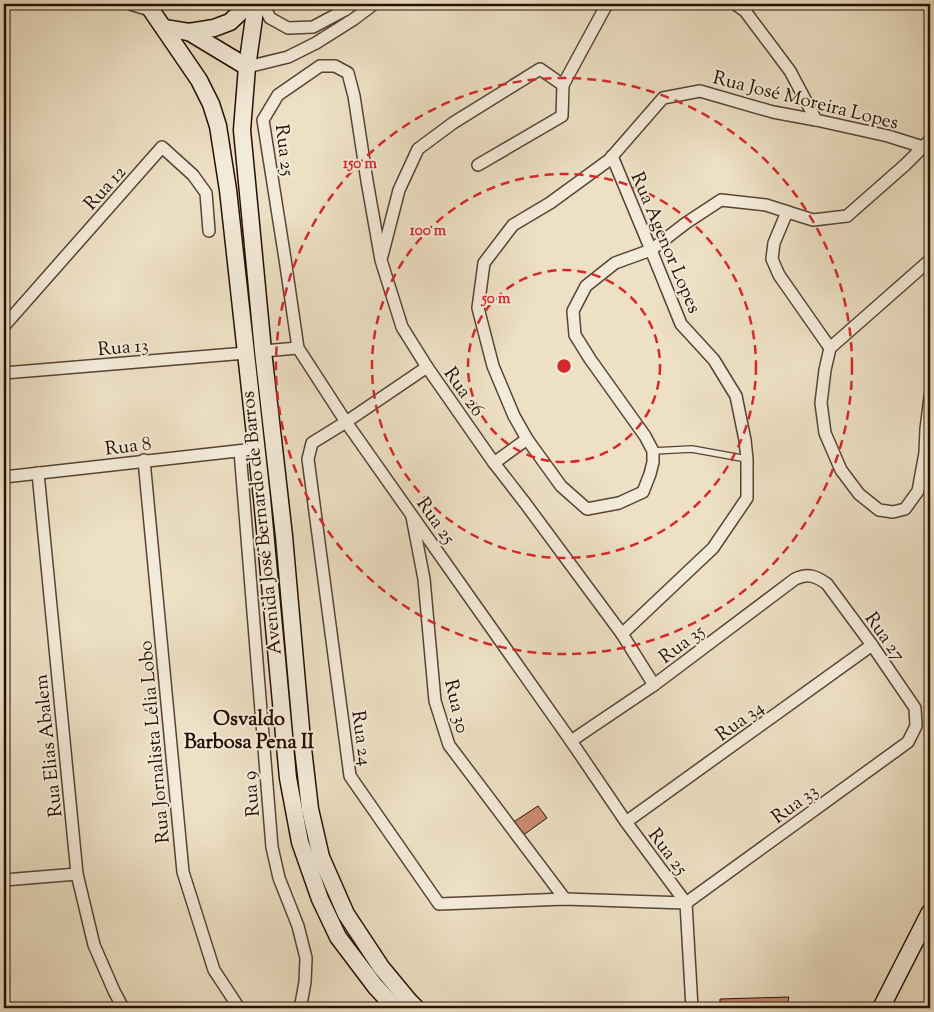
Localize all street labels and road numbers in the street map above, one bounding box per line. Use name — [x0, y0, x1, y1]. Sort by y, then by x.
street label: Rua José Moreira Lopes — [710, 65, 901, 138]
street label: Rua 25 — [267, 123, 300, 178]
street label: Rua 12 — [78, 160, 133, 217]
street label: Rua Agenor Lopes — [623, 168, 707, 318]
street label: Rua 13 — [97, 333, 150, 364]
street label: Rua 26 — [436, 362, 490, 423]
street label: Avenida José Bernardo de Barros — [235, 390, 290, 656]
street label: Rua 8 — [104, 431, 153, 464]
street label: Rua 25 — [409, 492, 461, 551]
street label: Rua 27 — [857, 607, 911, 668]
street label: Rua 35 — [654, 619, 711, 671]
street label: Rua Jornalista Lélia Lobo — [133, 639, 178, 844]
street label: Rua Elias Abalem — [29, 673, 70, 818]
street label: Rua 30 — [436, 677, 475, 736]
street label: Rua 34 — [711, 695, 771, 749]
street label: Rua 24 — [343, 709, 378, 768]
street label: Rua 9 — [237, 770, 268, 818]
street label: Rua 33 — [766, 779, 825, 831]
street label: Rua 25 — [641, 824, 694, 882]

